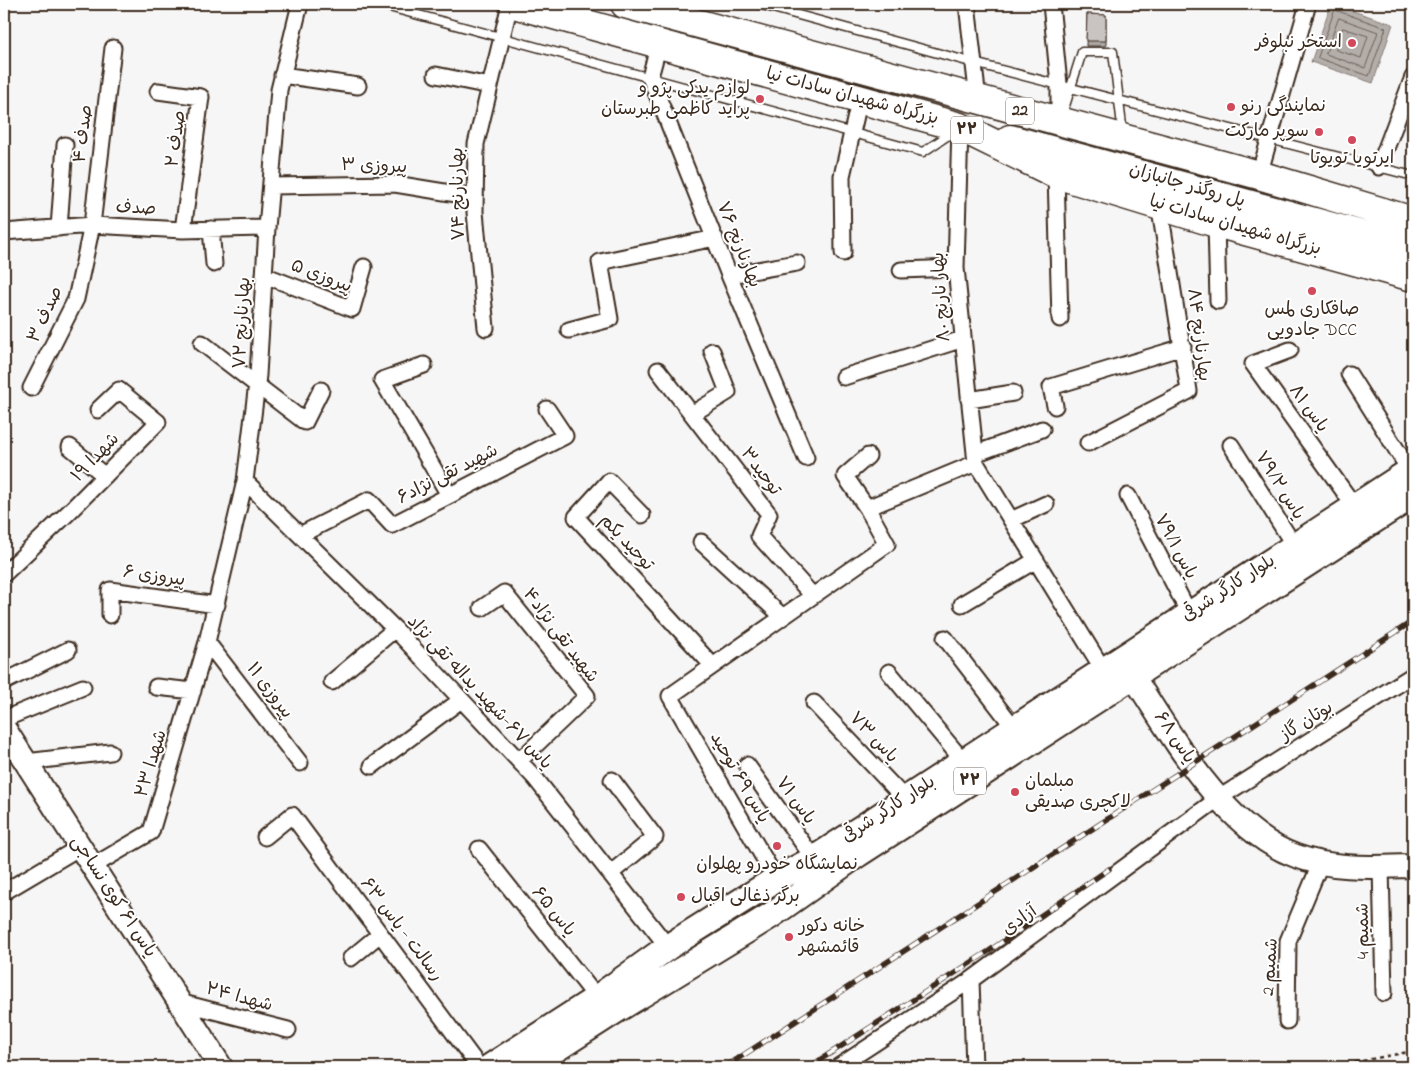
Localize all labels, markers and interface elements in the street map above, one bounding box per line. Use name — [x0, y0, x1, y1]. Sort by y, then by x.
place label: استخر نبلوفر — [1253, 30, 1342, 56]
marker: استخر نبلوفر — [1346, 37, 1358, 49]
street label: بزرگراه شهیدان سادات نیا — [763, 61, 941, 133]
place label: لوازم یدکی پژو و پراید کاظمی طبرستان — [601, 76, 750, 123]
marker: لوازم یدکی پژو و پراید کاظمی طبرستان — [754, 93, 766, 105]
place label: نمایندگی رنو — [1239, 94, 1326, 120]
road number: 22 — [1006, 98, 1034, 124]
marker: نمایندگی رنو — [1225, 101, 1237, 113]
street label: صدف ۴ — [68, 103, 100, 165]
street label: صدف ۲ — [160, 109, 194, 169]
road number: ۲۲ — [951, 116, 983, 144]
place label: سوپر مارکت — [1225, 119, 1309, 145]
marker: سوپر مارکت — [1313, 126, 1325, 138]
marker: ایرتویا تویوتا — [1346, 134, 1358, 146]
place label: ایرتویا تویوتا — [1310, 146, 1394, 172]
street label: بهارنارنج ۷۴ — [445, 147, 473, 241]
street label: پیروزی ۳ — [340, 153, 408, 181]
street label: پل روگذر جانبازان — [1126, 157, 1248, 215]
street label: بزرگراه شهیدان سادات نیا — [1146, 189, 1324, 263]
street label: صدف — [115, 195, 157, 223]
street label: بهارنارنج ۷۶ — [709, 198, 767, 292]
street label: بهار نارنج ۸۰ — [926, 251, 958, 343]
street label: پیروزی ۵ — [287, 253, 355, 301]
street label: بهارنارنج ۷۲ — [228, 276, 258, 370]
street label: صدف ۳ — [22, 282, 70, 348]
marker: صافکاری لمس جادویی DCC — [1306, 285, 1318, 297]
street label: بهارنارنج ۸۴ — [1179, 287, 1217, 383]
place label: صافکاری لمس جادویی DCC — [1265, 297, 1359, 344]
street label: یاس ۸۱ — [1282, 380, 1334, 438]
street label: شهدا ۱۹ — [66, 427, 126, 489]
street label: شهید تقی نژاد۶ — [393, 438, 503, 512]
street label: توحید۳ — [733, 442, 787, 502]
street label: یاس ۷۹/۲ — [1248, 447, 1310, 525]
street label: توحید یکم — [593, 509, 660, 578]
street label: یاس ۷۹/۱ — [1147, 510, 1203, 584]
street label: بلوار کارگر شرقی — [1177, 548, 1281, 629]
street label: پیروزی ۶ — [121, 560, 187, 594]
street label: شهید تقی نژاد۴ — [516, 583, 604, 689]
street label: یاس ۶۷-شهید یداله تقی نژاد — [400, 610, 558, 776]
street label: پیروزی ۱۱ — [239, 657, 299, 725]
street label: بوتان گاز — [1274, 695, 1339, 750]
street label: یاس ۷۳ — [842, 706, 904, 770]
street label: یاس ۶۸ — [1147, 707, 1201, 769]
street label: شهدا ۲۳ — [129, 727, 175, 801]
street label: یاس ۶۹ توحید — [702, 728, 776, 828]
road number: ۲۲ — [954, 768, 986, 794]
street label: بلوار کارگر شرقی — [837, 769, 941, 850]
place label: مبلمان لاکچری صدیقی — [1025, 769, 1131, 816]
street label: یاس ۷۱ — [769, 771, 821, 831]
marker: مبلمان لاکچری صدیقی — [1009, 786, 1021, 798]
street label: یاس ۶۱ کوی نساجی — [64, 831, 162, 963]
marker: نمایشگاه خودرو پهلوان — [771, 840, 783, 852]
place label: نمایشگاه خودرو پهلوان — [696, 852, 858, 878]
street label: رسالت - یاس ۶۳ — [353, 872, 449, 988]
street label: یاس ۶۵ — [525, 881, 581, 943]
place label: برگر ذغالی اقبال — [691, 884, 800, 910]
marker: برگر ذغالی اقبال — [675, 891, 687, 903]
street label: آزادی — [997, 898, 1044, 943]
street label: شمیم 4 — [1351, 903, 1377, 959]
place label: خانه دکور قائمشهر — [797, 914, 865, 961]
marker: خانه دکور قائمشهر — [783, 931, 795, 943]
street label: شمیم 2 — [1256, 937, 1286, 997]
street label: شهدا ۲۴ — [203, 977, 275, 1019]

